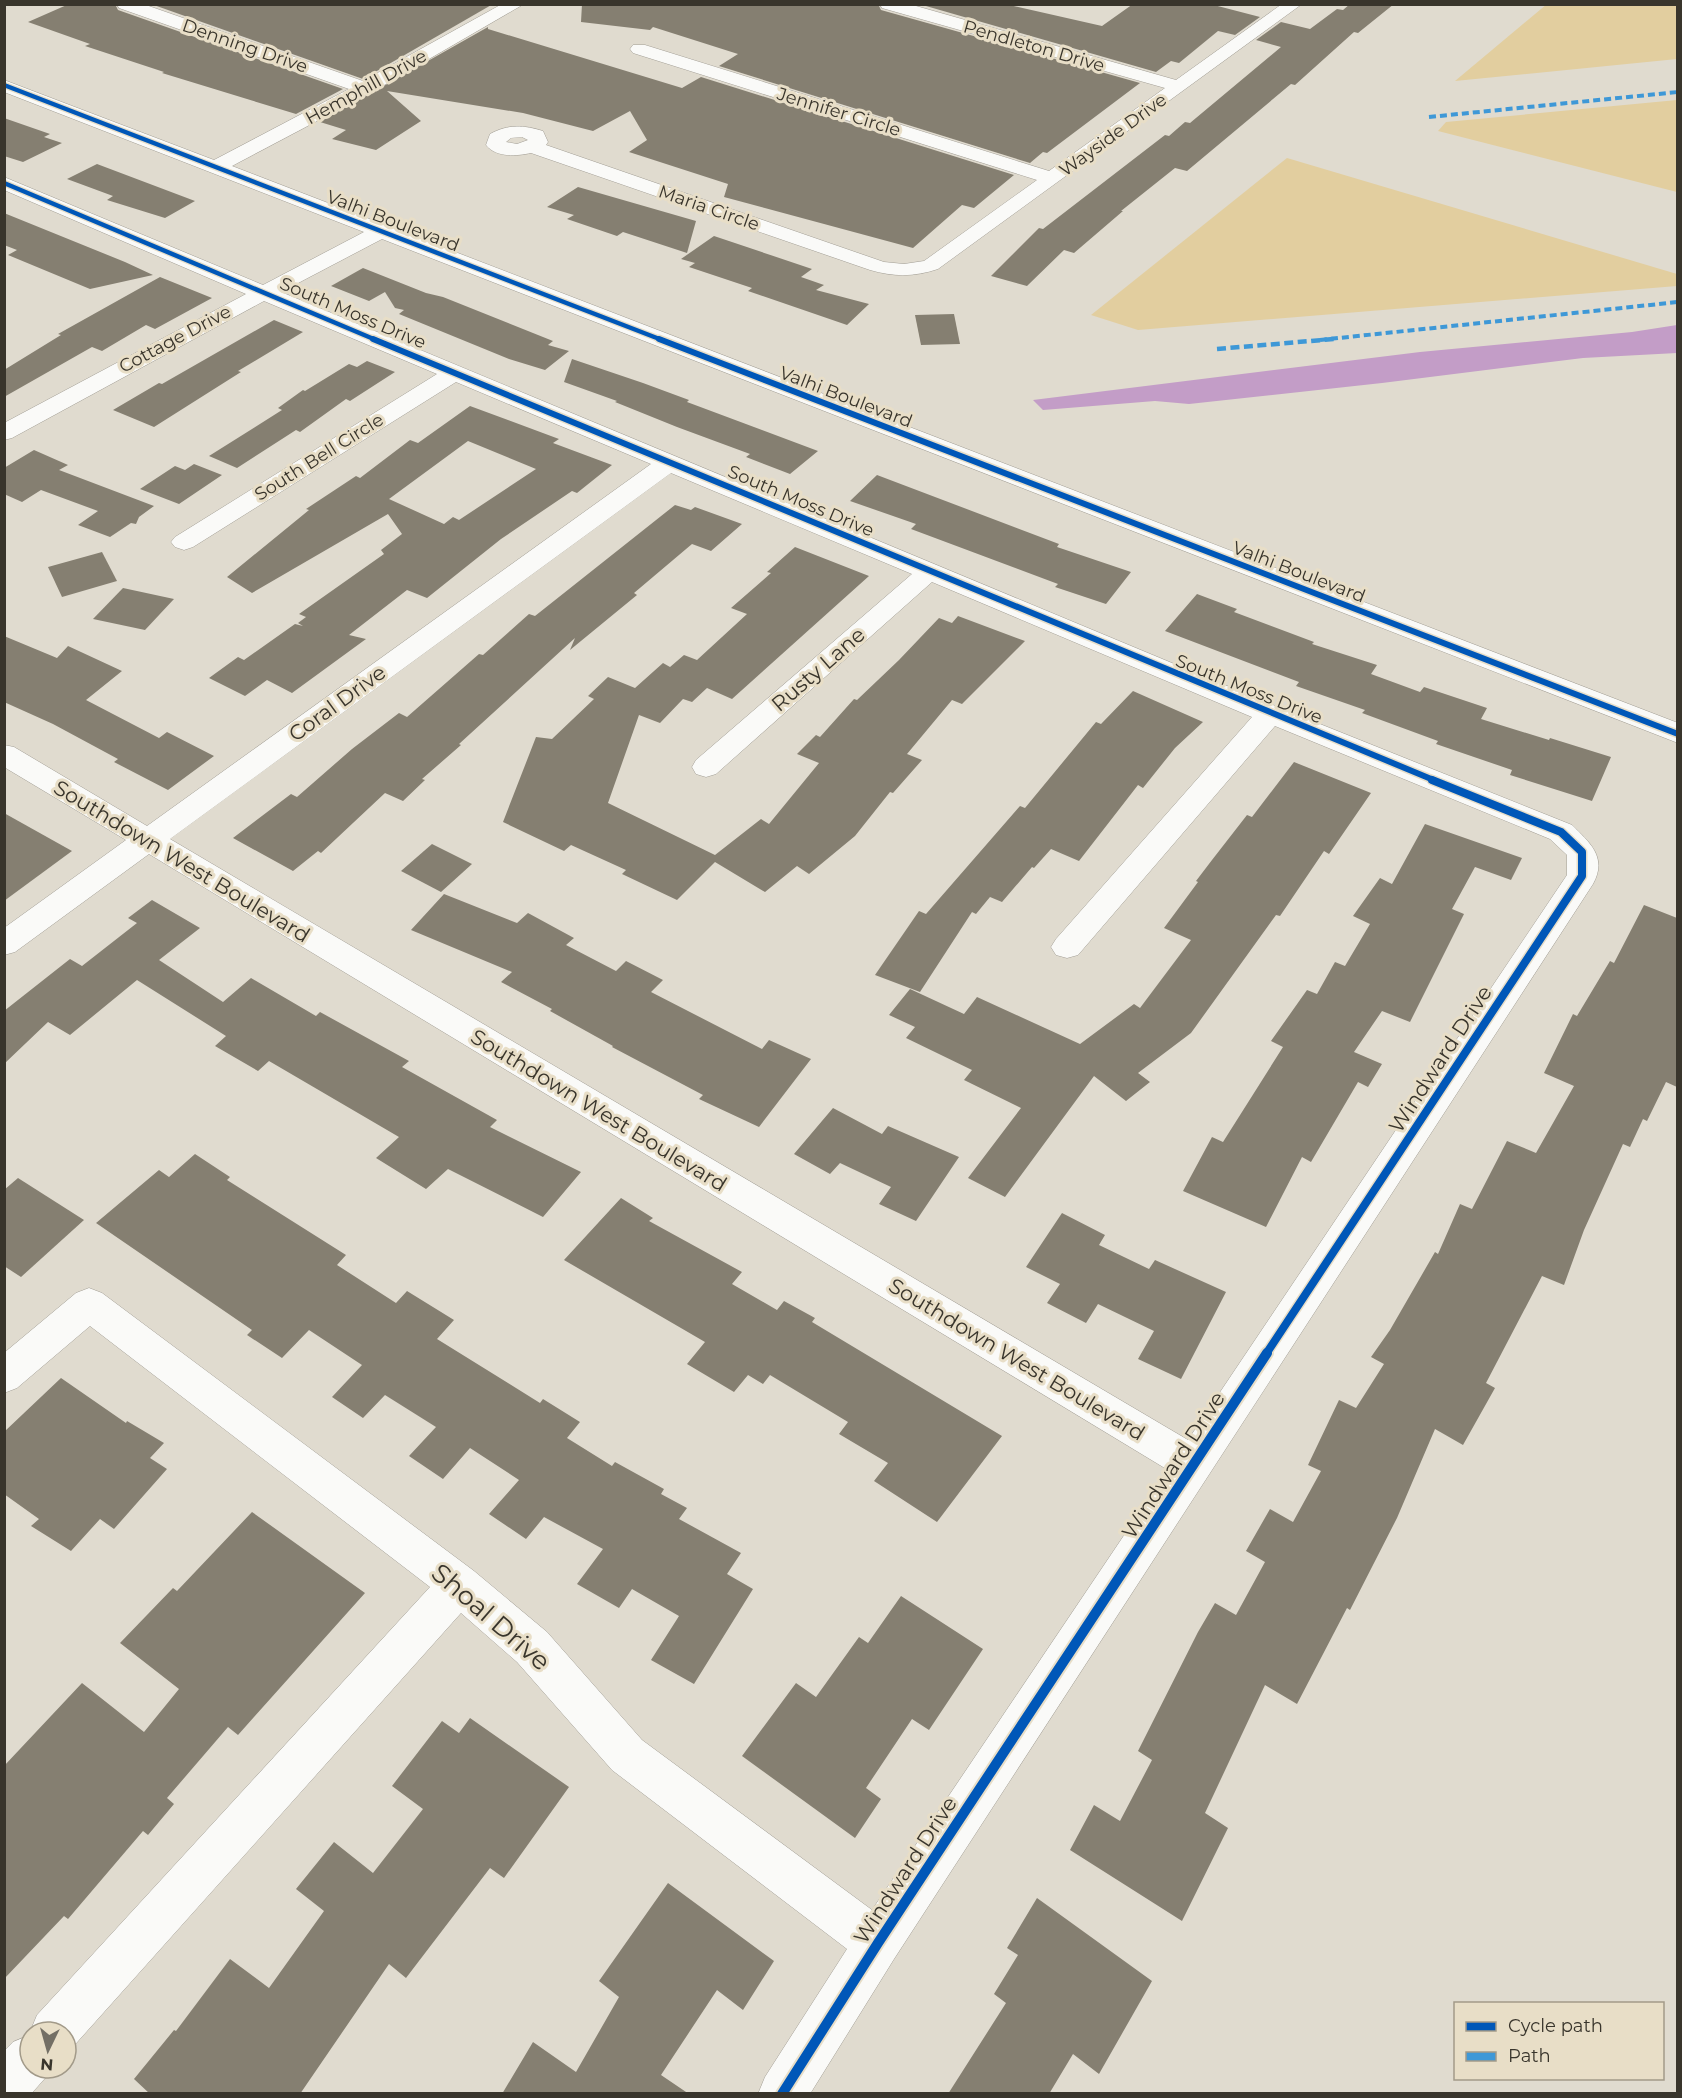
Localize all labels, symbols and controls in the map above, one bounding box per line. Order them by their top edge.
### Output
street label: Denning Drive [179,14,311,78]
street label: Pendleton Drive [961,15,1107,77]
street label: Hemphill Drive [301,45,431,129]
street label: Jennifer Circle [774,82,904,141]
street label: Wayside Drive [1055,89,1171,181]
street label: Maria Circle [656,180,763,236]
street label: Valhi Boulevard [323,186,463,256]
street label: South Moss Drive [277,272,429,354]
street label: Cottage Drive [115,300,235,378]
street label: Valhi Boulevard [776,362,916,432]
street label: South Bell Circle [251,408,388,505]
street label: South Moss Drive [725,460,877,542]
street label: Valhi Boulevard [1229,537,1369,607]
street label: Rusty Lane [766,622,870,716]
street label: South Moss Drive [1172,649,1326,729]
street label: Coral Drive [284,659,390,747]
street label: Southdown West Boulevard [49,774,315,948]
street label: Windward Drive [1383,981,1497,1137]
street label: Southdown West Boulevard [466,1023,732,1197]
street label: Southdown West Boulevard [884,1272,1150,1446]
street label: Windward Drive [1116,1387,1230,1543]
street label: Shoal Drive [425,1557,557,1677]
street label: Windward Drive [848,1792,962,1948]
legend [1454,2002,1664,2080]
text: Cycle path [1508,2015,1603,2037]
north arrow [18,2020,78,2080]
text: Path [1508,2045,1551,2067]
text: N [39,2054,54,2074]

